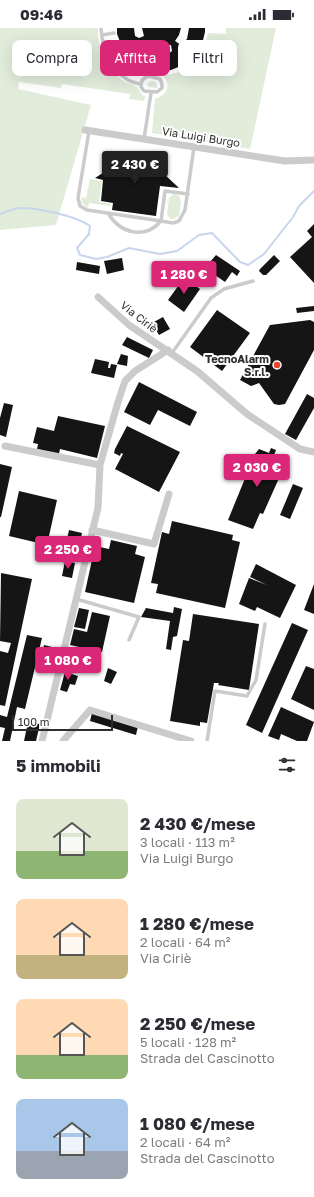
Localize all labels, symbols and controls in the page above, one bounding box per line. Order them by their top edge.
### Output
text: 09:46 [20,5,63,23]
chip: Compra [12,40,92,76]
chip: Affitta [100,40,170,76]
chip: Filtri [178,40,237,76]
street label: Via Luigi Burgo [161,124,241,149]
pin: 2 430 € [98,151,172,185]
text: 2 430 € [111,156,159,172]
pin: 1 280 € [147,261,221,295]
text: 1 280 € [160,266,208,282]
street label: Via Ciriè [118,298,160,335]
place label: TecnoAlarm S.r.l. [205,352,269,378]
marker: TecnoAlarm S.r.l. [272,360,282,370]
pin: 2 030 € [220,454,294,488]
text: 2 030 € [233,459,281,475]
pin: 2 250 € [31,536,105,570]
text: 2 250 € [44,541,92,557]
pin: 1 080 € [31,647,105,681]
text: 1 080 € [44,652,92,668]
scale bar [12,713,113,732]
text: 100 m [18,715,49,728]
icon: filters [276,754,298,776]
text: 5 immobili [16,755,101,776]
text: 2 430 €/mese [140,813,256,834]
icon: home [48,815,96,863]
text: 3 locali · 113 m² [140,834,235,850]
text: Via Luigi Burgo [140,850,233,866]
text: 1 280 €/mese [140,913,254,934]
icon: home [48,915,96,963]
text: 2 locali · 64 m² [140,934,230,950]
text: Via Ciriè [140,950,191,966]
text: 2 250 €/mese [140,1013,255,1034]
icon: home [48,1015,96,1063]
text: 5 locali · 128 m² [140,1034,236,1050]
text: Strada del Cascinotto [140,1050,275,1066]
text: 1 080 €/mese [140,1113,255,1134]
icon: home [48,1115,96,1163]
text: 2 locali · 64 m² [140,1134,230,1150]
text: Strada del Cascinotto [140,1150,275,1166]

